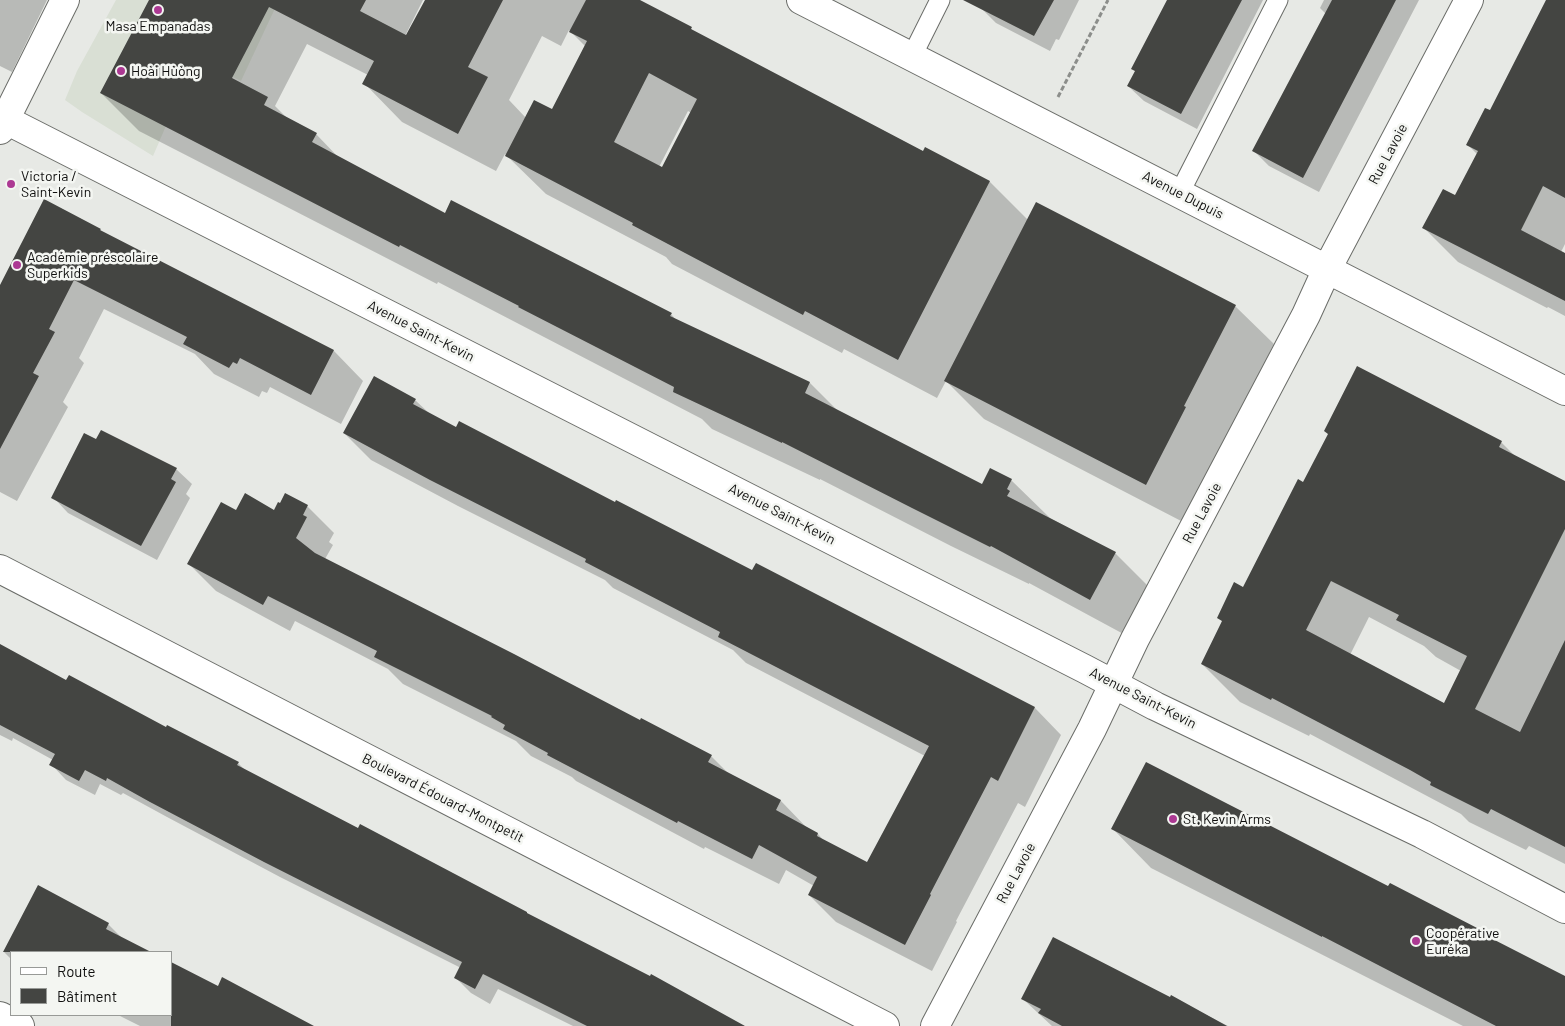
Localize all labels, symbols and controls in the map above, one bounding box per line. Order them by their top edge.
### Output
marker: Masa Empanadas [152,4,164,16]
place label: Masa Empanadas [105,18,211,34]
place label: Hoài Hùòng [131,63,201,79]
marker: Hoài Hùòng [115,65,127,77]
street label: Rue Lavoie [1365,121,1411,187]
street label: Avenue Dupuis [1140,167,1226,223]
place label: Victoria / Saint-Kevin [21,168,91,200]
marker: Victoria / Saint-Kevin [5,178,17,190]
place label: Académie préscolaire Superkids [27,249,158,282]
marker: Académie préscolaire Superkids [11,259,23,271]
street label: Avenue Saint-Kevin [365,297,477,365]
street label: Avenue Saint-Kevin [726,480,838,548]
street label: Rue Lavoie [1179,480,1225,546]
street label: Avenue Saint-Kevin [1087,664,1199,732]
street label: Boulevard Édouard-Montpetit [359,750,527,846]
place label: St. Kevin Arms [1183,811,1271,827]
marker: St. Kevin Arms [1167,813,1179,825]
street label: Rue Lavoie [993,840,1039,906]
place label: Coopérative Euréka [1426,925,1500,958]
marker: Coopérative Euréka [1410,935,1422,947]
legend [10,951,172,1016]
text: Route [57,962,96,980]
text: Bâtiment [57,987,117,1005]

